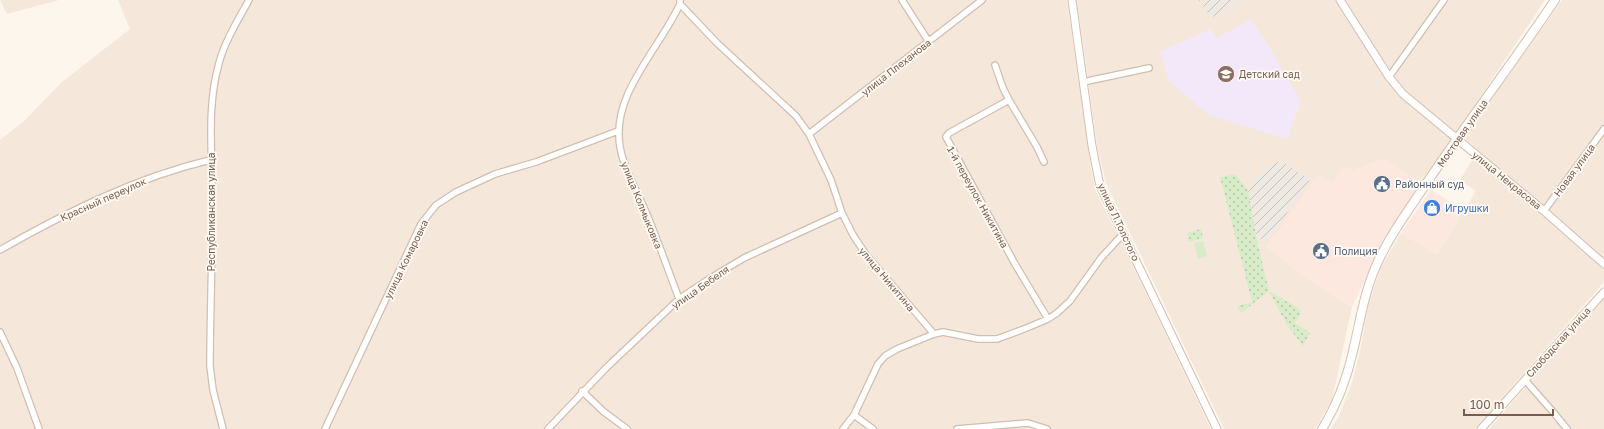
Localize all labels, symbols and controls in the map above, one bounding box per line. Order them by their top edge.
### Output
street label: улица Плеханова [859,36,933,98]
school or university icon: Детский сад [1216,64,1236,84]
place label: Детский сад [1239,68,1300,80]
street label: Мостовая улица [1434,97,1490,169]
street label: Новая улица [1551,141,1597,199]
street label: 1-й переулок Никитина [945,144,1011,250]
street label: улица Некрасова [1470,148,1544,212]
street label: Республиканская улица [205,153,217,271]
street label: улица Колмыковка [619,159,665,251]
public building icon: Районный суд [1372,174,1392,194]
street label: Красный переулок [58,175,148,223]
place label: Районный суд [1395,178,1464,190]
street label: улица Л.Толстого [1096,181,1142,263]
shop icon: Игрушки [1422,198,1442,218]
place label: Игрушки [1445,202,1489,214]
street label: улица Комаровка [382,217,430,301]
public building icon: Полиция [1311,241,1331,261]
street label: улица Никитина [857,244,917,314]
place label: Полиция [1334,245,1377,257]
street label: улица Бебеля [669,263,731,311]
street label: Слободская улица [1523,304,1593,380]
scale bar [1464,391,1553,417]
text: 100 m [1470,397,1504,412]

